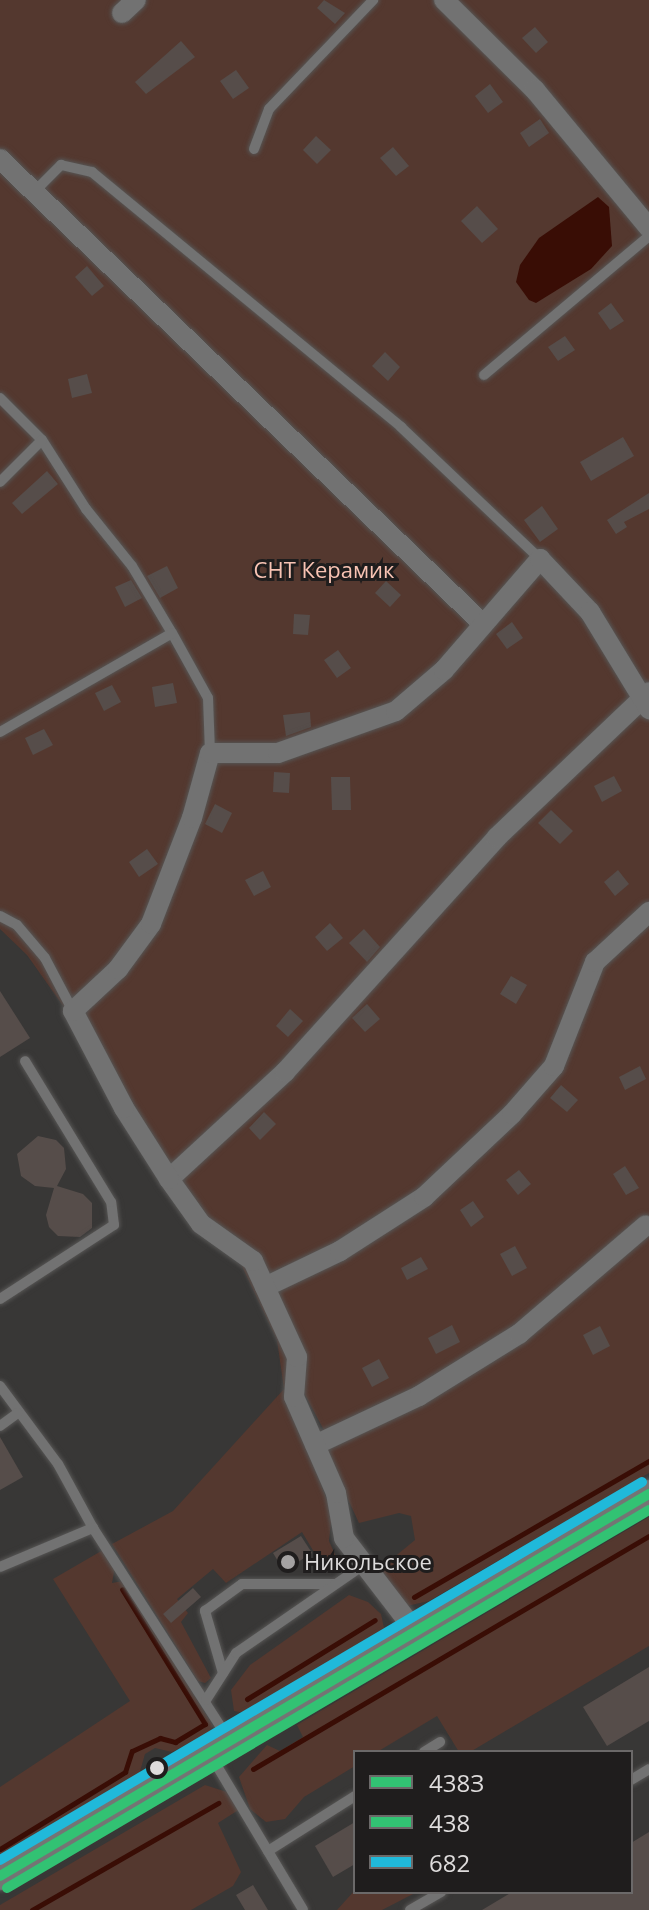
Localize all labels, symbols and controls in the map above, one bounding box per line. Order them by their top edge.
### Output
park label: СНТ Керамик [254,557,394,583]
place label: Никольское [304,1549,432,1575]
marker: Никольское [279,1553,297,1571]
legend [353,1750,633,1894]
unlabelled marker [149,1760,165,1776]
text: 438З [429,1766,484,1799]
text: 438 [429,1806,470,1839]
text: 682 [429,1846,470,1879]

